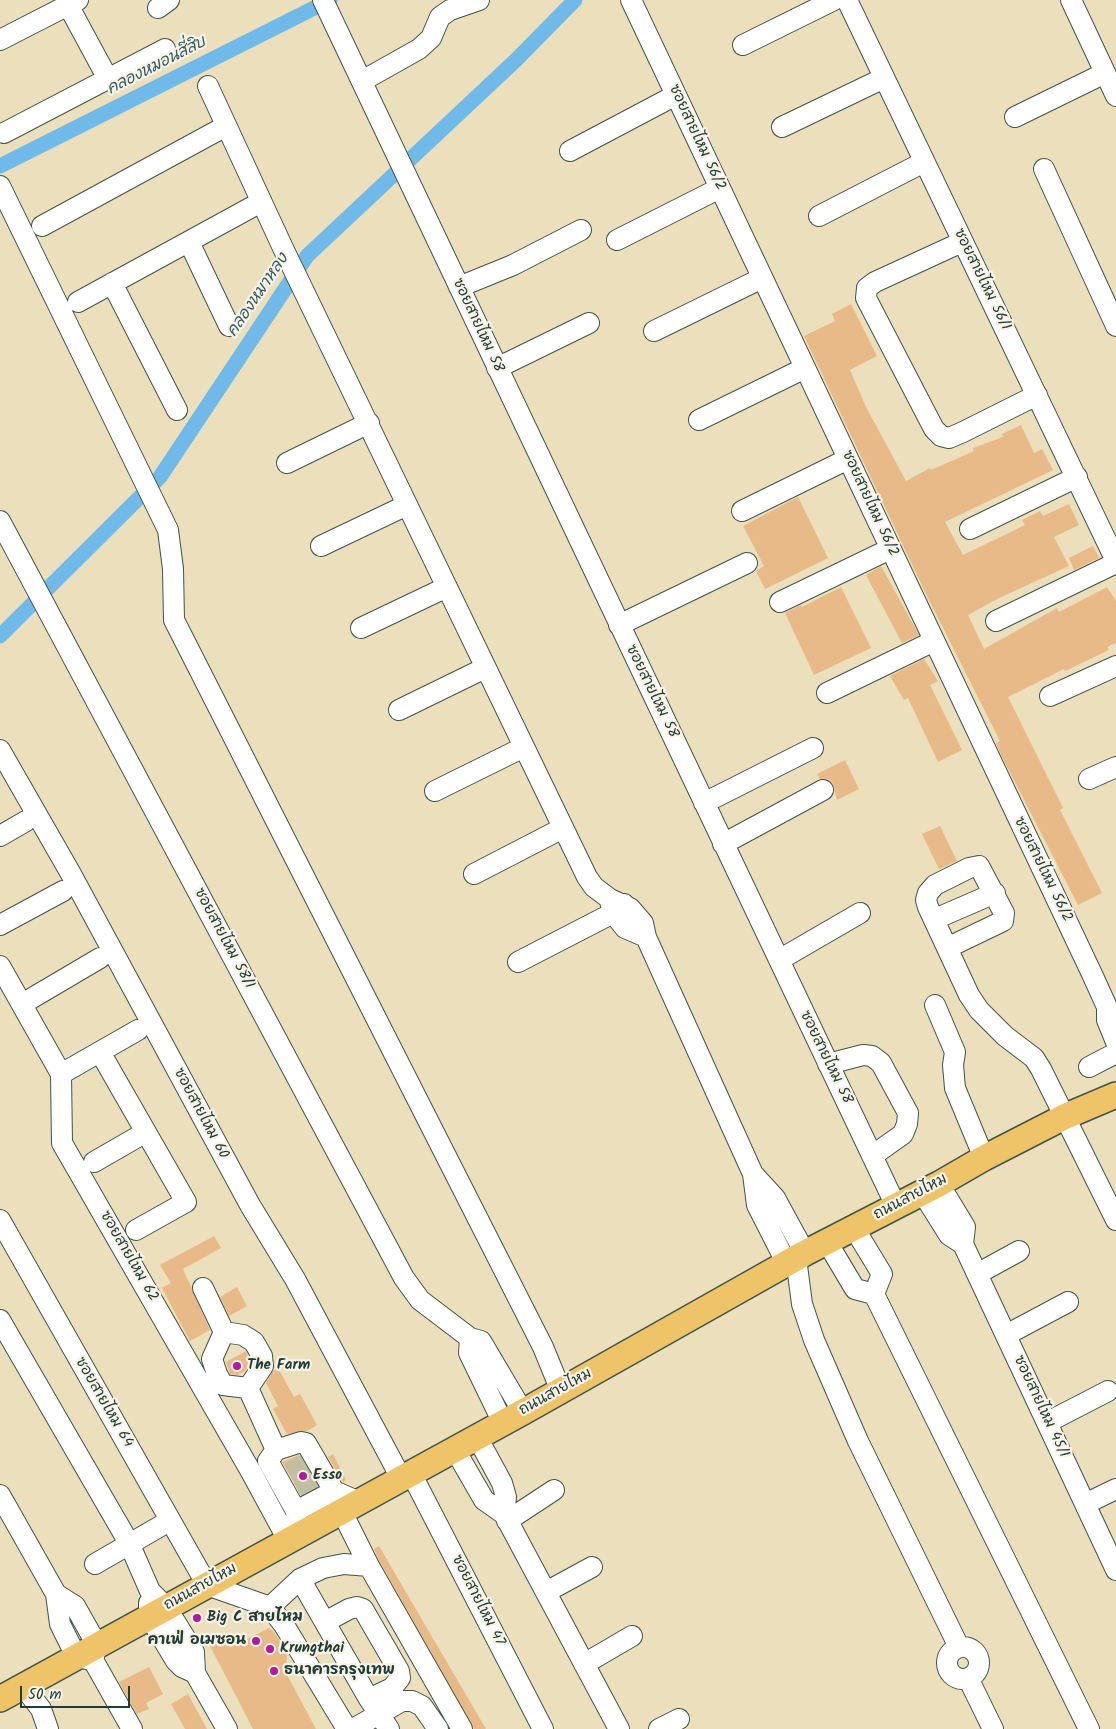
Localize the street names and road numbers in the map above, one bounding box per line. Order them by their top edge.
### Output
street label: ซอยสายไหม 56/2 [664,82,728,194]
street label: ซอยสายไหม 56/1 [949,226,1013,334]
street label: ซอยสายไหม 58 [447,276,507,376]
street label: ซอยสายไหม 56/2 [837,448,901,560]
street label: ซอยสายไหม 58 [621,642,681,742]
street label: ซอยสายไหม 56/2 [1009,814,1075,926]
street label: ซอยสายไหม 58/1 [189,886,257,992]
street label: ซอยสายไหม 58 [795,1008,855,1108]
street label: ซอยสายไหม 60 [169,1066,231,1162]
street label: ถนนสายไหม [871,1171,951,1225]
street label: ซอยสายไหม 62 [95,1209,161,1305]
street label: ซอยสายไหม 45/1 [1008,1353,1072,1461]
street label: ซอยสายไหม 64 [70,1355,136,1451]
street label: ถนนสายไหม [516,1366,596,1420]
street label: ซอยสายไหม 47 [446,1553,508,1649]
street label: ถนนสายไหม [161,1561,241,1615]

